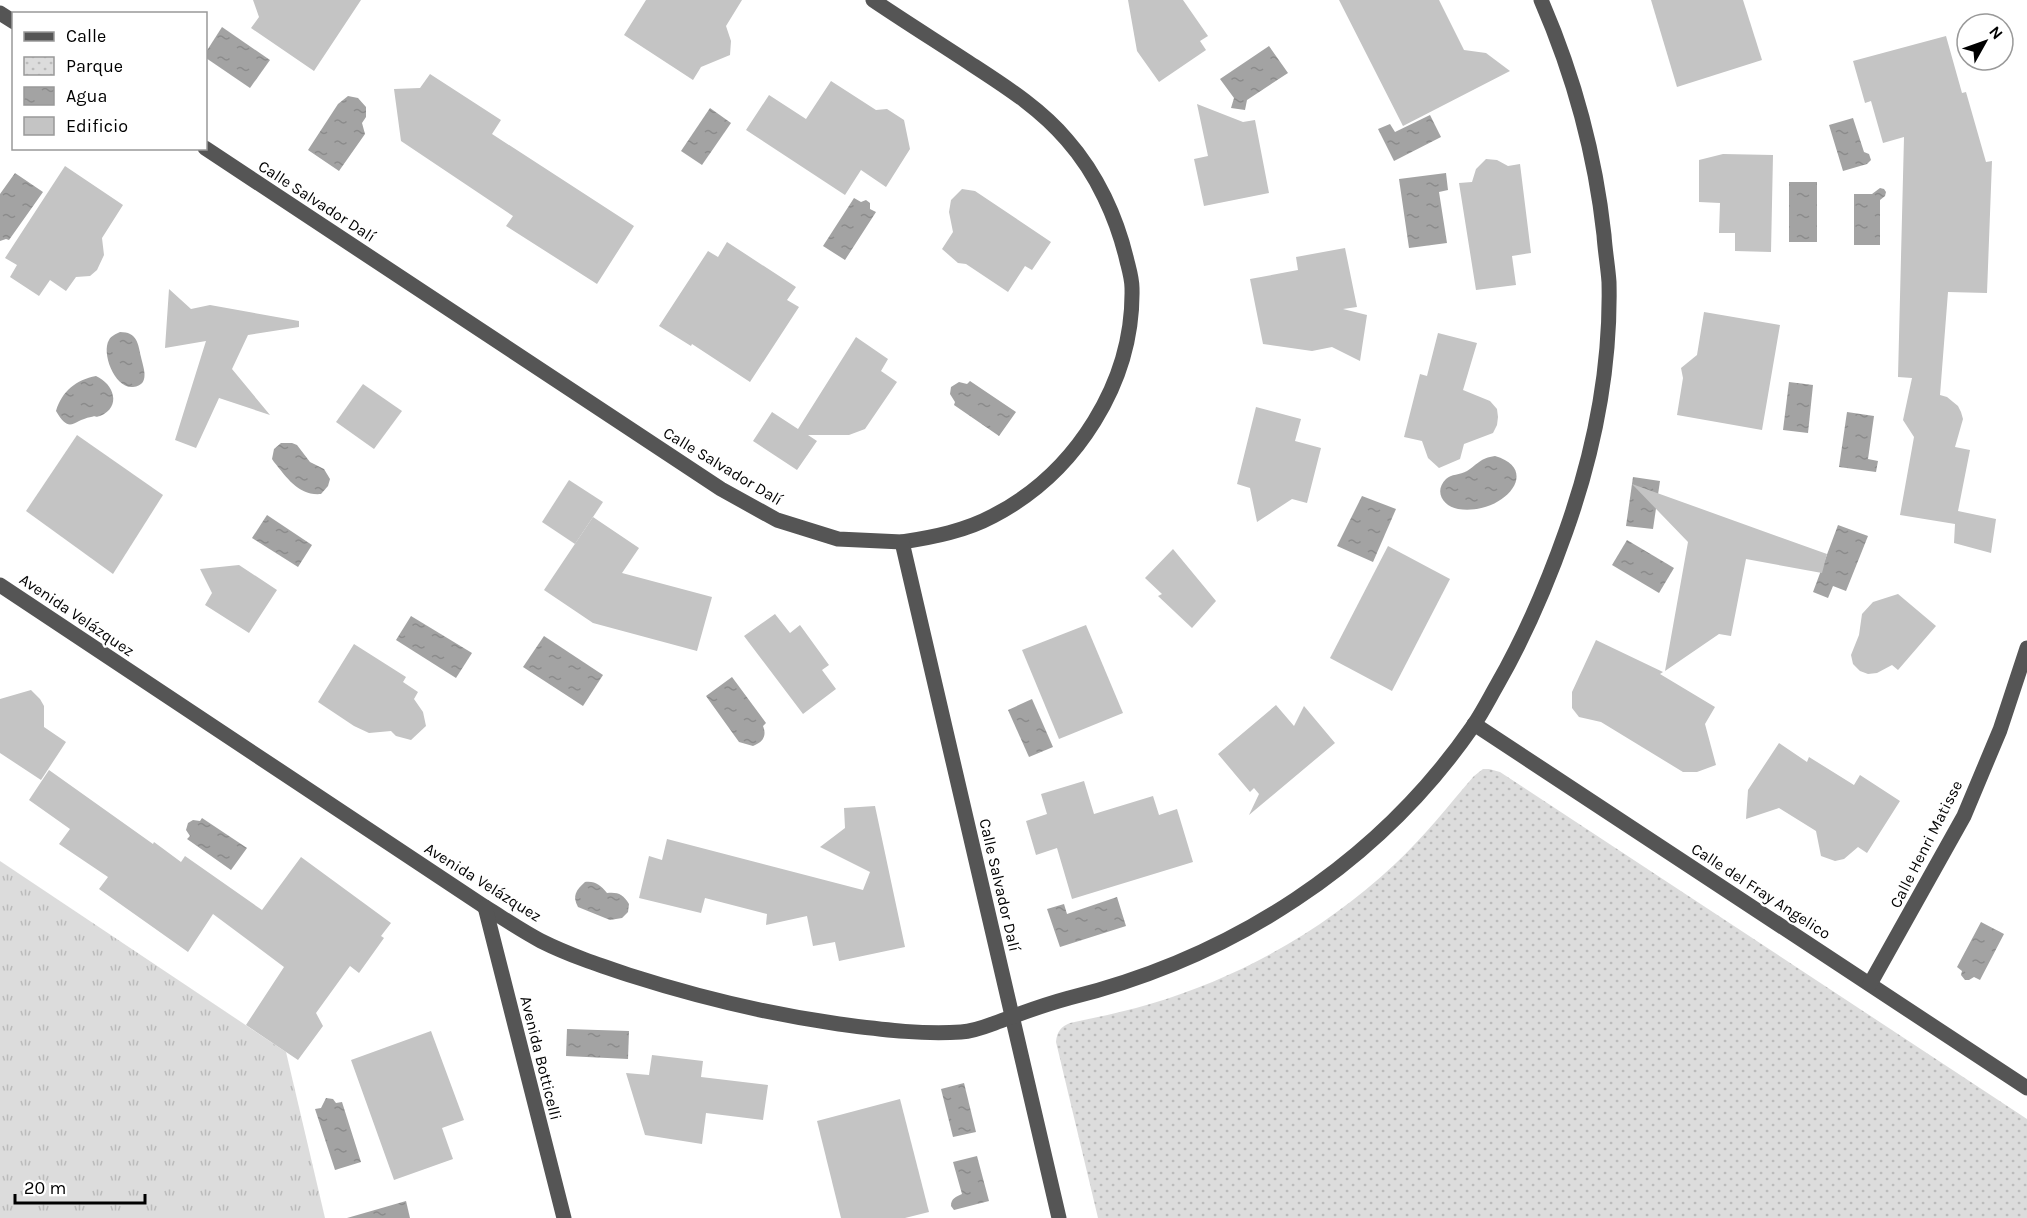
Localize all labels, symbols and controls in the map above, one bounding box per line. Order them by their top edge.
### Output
legend [12,12,207,150]
north arrow [1955,12,2015,72]
text: N [1985,22,2007,43]
text: Calle [66,25,106,47]
text: Parque [66,55,123,77]
text: Agua [66,85,107,107]
text: Edificio [66,115,128,137]
street label: Calle Salvador Dalí [255,156,379,246]
street label: Calle Salvador Dalí [660,423,786,509]
street label: Avenida Velázquez [16,570,138,660]
street label: Calle Henri Matisse [1886,777,1966,911]
street label: Calle Salvador Dalí [975,817,1025,954]
street label: Avenida Velázquez [421,838,545,926]
street label: Calle del Fray Angelico [1688,839,1834,943]
street label: Avenida Botticelli [516,994,566,1122]
scale bar [15,1167,146,1205]
text: 20 m [24,1177,66,1199]

